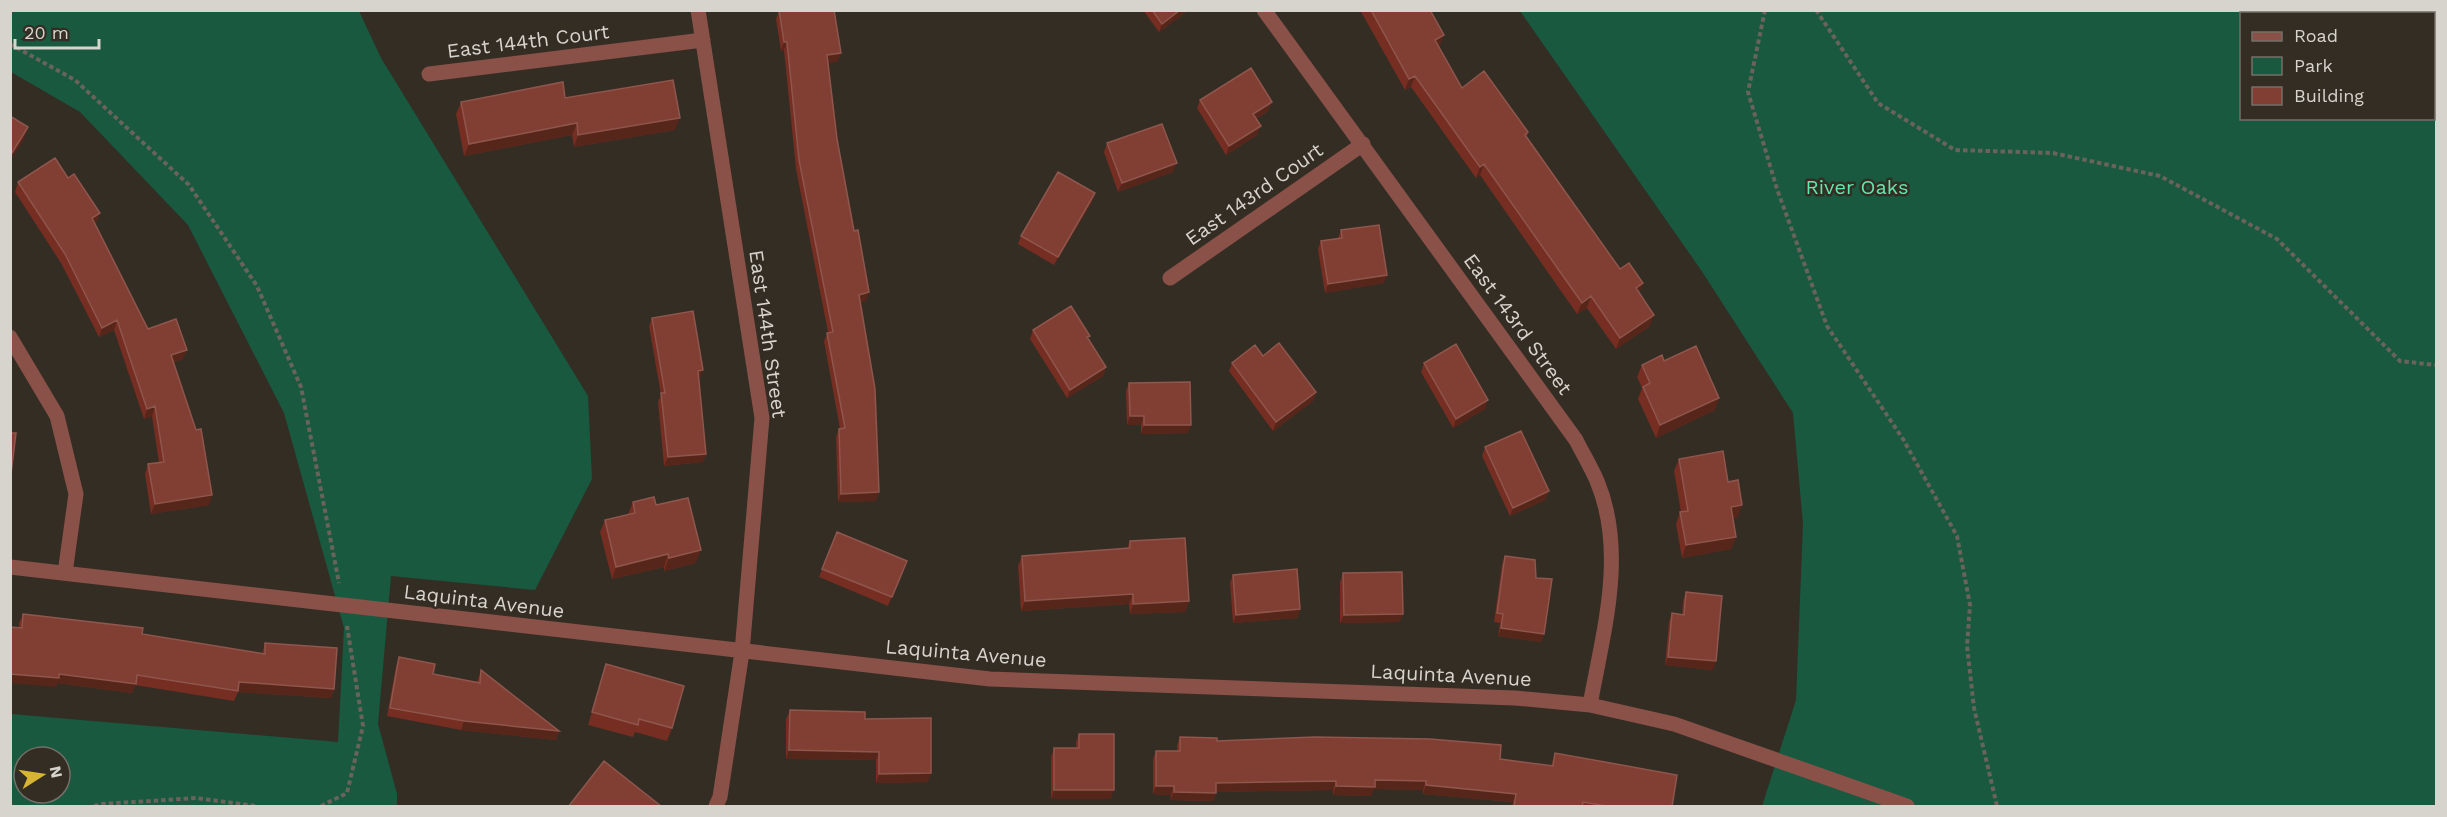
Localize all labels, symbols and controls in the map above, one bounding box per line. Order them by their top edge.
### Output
scale bar [15,12,99,50]
legend [2240,12,2435,120]
street label: East 144th Court [446,19,611,63]
text: 20 m [24,22,69,43]
text: Road [2294,25,2338,46]
text: Park [2294,55,2333,76]
text: Building [2294,85,2364,106]
street label: East 143rd Court [1181,137,1328,250]
park label: River Oaks [1806,175,1908,199]
street label: East 144th Street [744,248,792,420]
street label: East 143rd Street [1459,249,1578,400]
street label: Laquinta Avenue [402,579,566,623]
street label: Laquinta Avenue [884,634,1048,672]
street label: Laquinta Avenue [1370,659,1532,691]
north arrow [12,745,72,805]
text: N [46,764,67,780]

